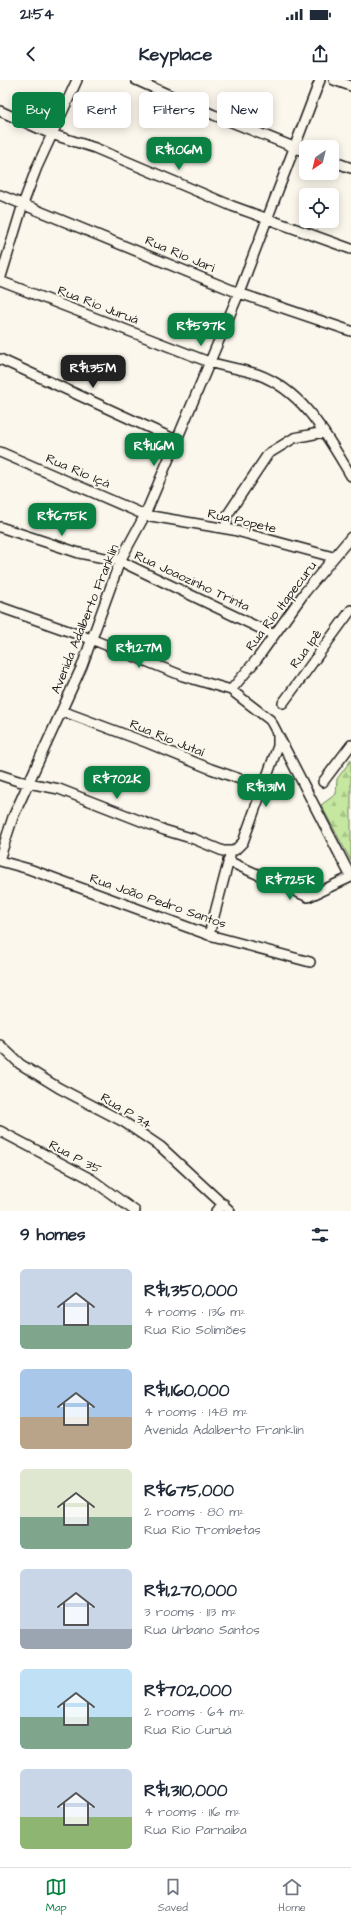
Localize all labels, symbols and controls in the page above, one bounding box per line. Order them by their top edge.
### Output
text: 21:54 [20,4,54,25]
text: Keyplace [139,42,212,67]
icon: back [20,43,42,65]
icon: share [309,43,331,65]
chip: Buy [12,92,65,128]
chip: Rent [73,92,131,128]
chip: Filters [139,92,209,128]
chip: New [217,92,273,128]
pin: R$1.06M [142,137,216,171]
north arrow [299,140,339,180]
map controls [299,140,339,228]
text: R$1.06M [155,141,203,159]
button: locate [299,188,339,228]
street label: Rua Rio Jari [142,231,218,277]
street label: Rua Rio Juruá [55,281,141,329]
pin: R$597K [168,313,234,347]
text: R$597K [177,317,225,335]
pin: R$1.35M [56,355,130,389]
text: R$1.35M [70,359,116,377]
pin: R$1.16M [117,433,191,467]
text: R$1.16M [134,437,174,455]
street label: Rua Rio Içá [43,449,113,493]
pin: R$675K [29,503,95,537]
street label: Rua Popete [206,504,278,538]
text: R$675K [37,507,87,525]
street label: Avenida Adalberto Franklin [47,541,123,696]
street label: Rua Joaozinho Trinta [131,546,253,616]
street label: Rua Rio Itapecuru [241,557,321,655]
street label: Rua Ipê [286,626,326,672]
pin: R$1.27M [102,635,176,669]
text: R$1.27M [116,639,162,657]
street label: Rua Rio Jutaí [127,715,207,761]
pin: R$702K [84,766,150,800]
text: R$702K [93,770,141,788]
pin: R$1.31M [229,774,303,808]
text: R$1.31M [246,778,286,796]
pin: R$725K [257,867,323,901]
street label: Rua João Pedro Santos [87,869,229,933]
text: R$725K [265,871,315,889]
street label: Rua P 34 [97,1089,155,1133]
street label: Rua P 35 [46,1136,104,1178]
text: 9 homes [20,1223,85,1247]
icon: filters [309,1224,331,1246]
text: R$1,350,000 [144,1279,237,1303]
icon: home [52,1285,100,1333]
text: 4 rooms · 136 m² [144,1303,245,1321]
text: Rua Rio Solimões [144,1321,246,1339]
text: R$1,160,000 [144,1379,230,1403]
icon: home [52,1385,100,1433]
text: 4 rooms · 148 m² [144,1403,248,1421]
text: Avenida Adalberto Franklin [144,1421,304,1439]
text: R$675,000 [144,1479,234,1503]
icon: home [52,1485,100,1533]
text: 2 rooms · 80 m² [144,1503,244,1521]
text: Rua Rio Trombetas [144,1521,261,1539]
text: R$1,270,000 [144,1579,237,1603]
icon: home [52,1585,100,1633]
text: 3 rooms · 113 m² [144,1603,237,1621]
text: Rua Urbano Santos [144,1621,260,1639]
text: R$702,000 [144,1679,232,1703]
icon: home [52,1685,100,1733]
text: 2 rooms · 64 m² [144,1703,245,1721]
text: Rua Rio Curuá [144,1721,232,1739]
text: R$1,310,000 [144,1779,228,1803]
icon: home [52,1785,100,1833]
text: 4 rooms · 116 m² [144,1803,240,1821]
text: Rua Rio Parnaíba [144,1821,247,1839]
tab: Map [45,1876,67,1915]
tab: Saved [158,1876,188,1915]
tab: Home [278,1876,306,1915]

